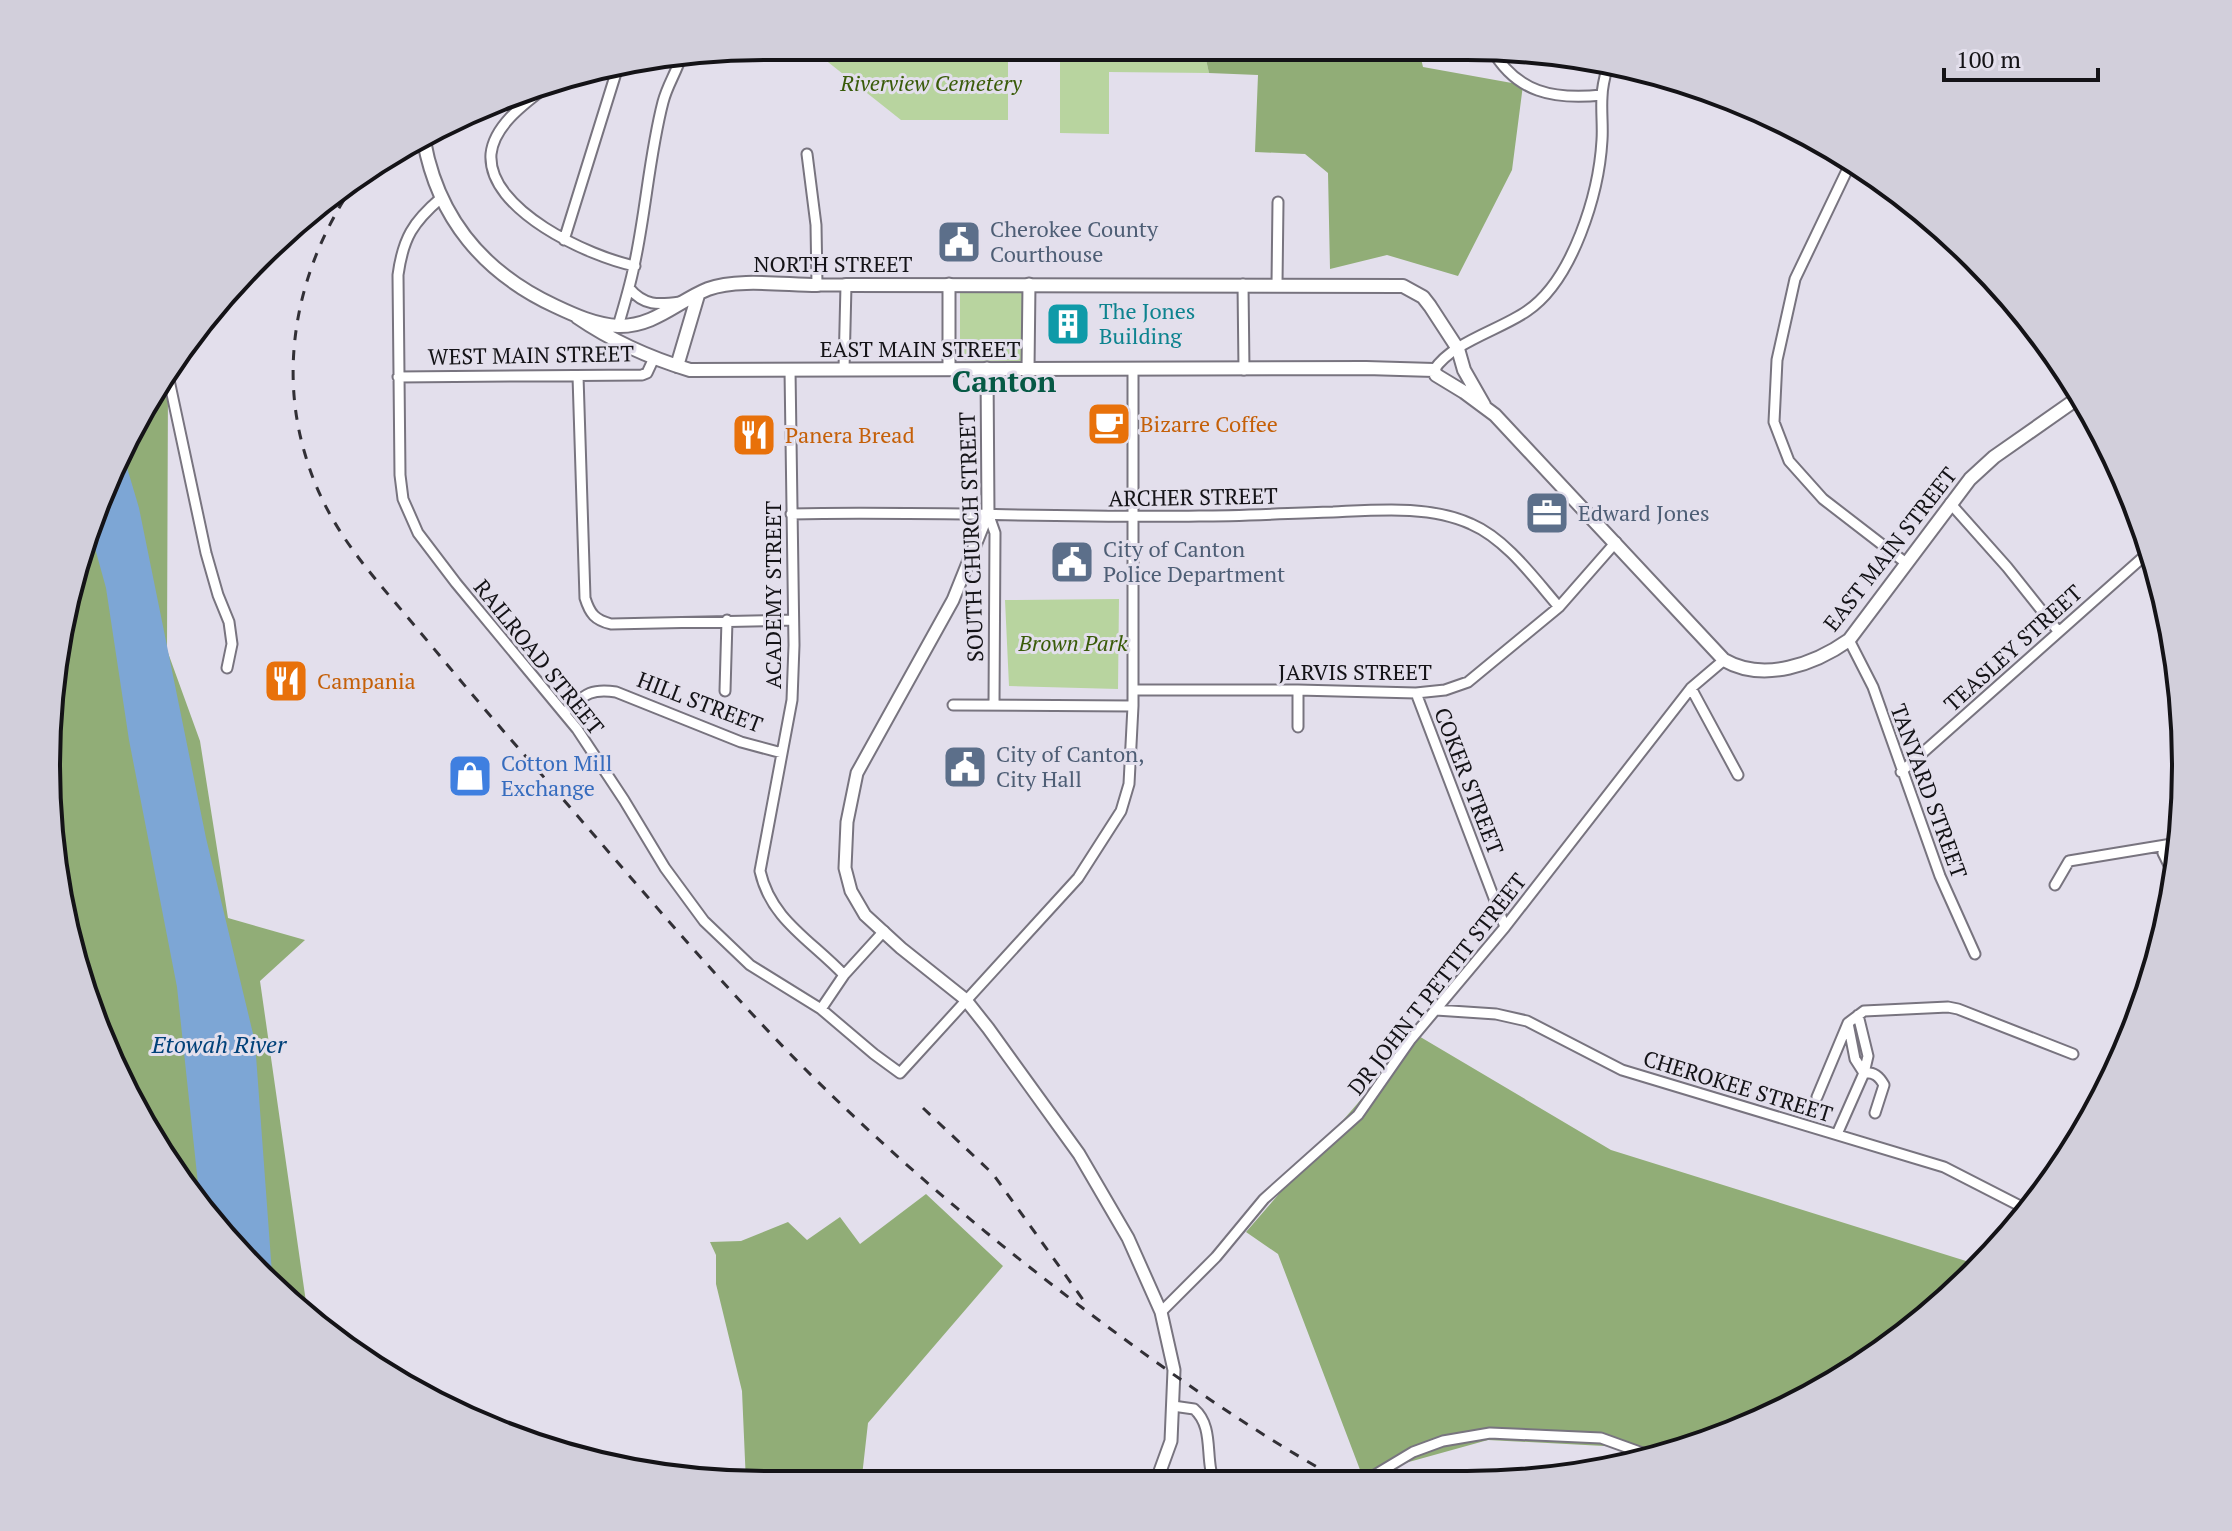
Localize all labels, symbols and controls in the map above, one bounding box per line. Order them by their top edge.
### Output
scale bar [1944,32,2098,82]
text: 100 m [1956,43,2021,75]
park label: Riverview Cemetery [839,68,1023,97]
place label: Cherokee County Courthouse [990,214,1159,268]
public building icon: Cherokee County Courthouse [935,218,983,266]
street label: NORTH STREET [754,249,913,278]
place label: The Jones Building [1099,296,1195,350]
building icon: The Jones Building [1044,300,1092,348]
street label: EAST MAIN STREET [820,334,1021,363]
street label: WEST MAIN STREET [428,338,635,371]
district label: Canton [952,361,1056,401]
cafe icon: Bizarre Coffee [1085,400,1133,448]
place label: Bizarre Coffee [1140,409,1278,438]
restaurant icon: Panera Bread [730,411,778,459]
street label: SOUTH CHURCH STREET [952,411,989,663]
place label: Panera Bread [785,420,915,449]
street label: EAST MAIN STREET [1816,460,1963,637]
street label: ARCHER STREET [1108,481,1278,512]
office icon: Edward Jones [1523,489,1571,537]
place label: Edward Jones [1578,498,1709,527]
street label: ACADEMY STREET [758,501,787,689]
place label: City of Canton Police Department [1103,534,1285,588]
public building icon: City of Canton Police Department [1048,538,1096,586]
street label: RAILROAD STREET [468,573,611,741]
street label: TEASLEY STREET [1937,578,2088,717]
park label: Brown Park [1017,628,1128,657]
restaurant icon: Campania [262,657,310,705]
street label: JARVIS STREET [1278,657,1432,686]
street label: HILL STREET [633,664,767,739]
place label: Campania [317,666,416,695]
street label: TANYARD STREET [1884,700,1975,882]
street label: COKER STREET [1428,703,1511,859]
place label: City of Canton, City Hall [996,739,1144,793]
public building icon: City of Canton, City Hall [941,743,989,791]
place label: Cotton Mill Exchange [501,748,612,802]
shop icon: Cotton Mill Exchange [446,752,494,800]
street label: DR JOHN T PETTIT STREET [1341,867,1533,1100]
water label: Etowah River [151,1028,288,1060]
street label: CHEROKEE STREET [1640,1043,1837,1128]

